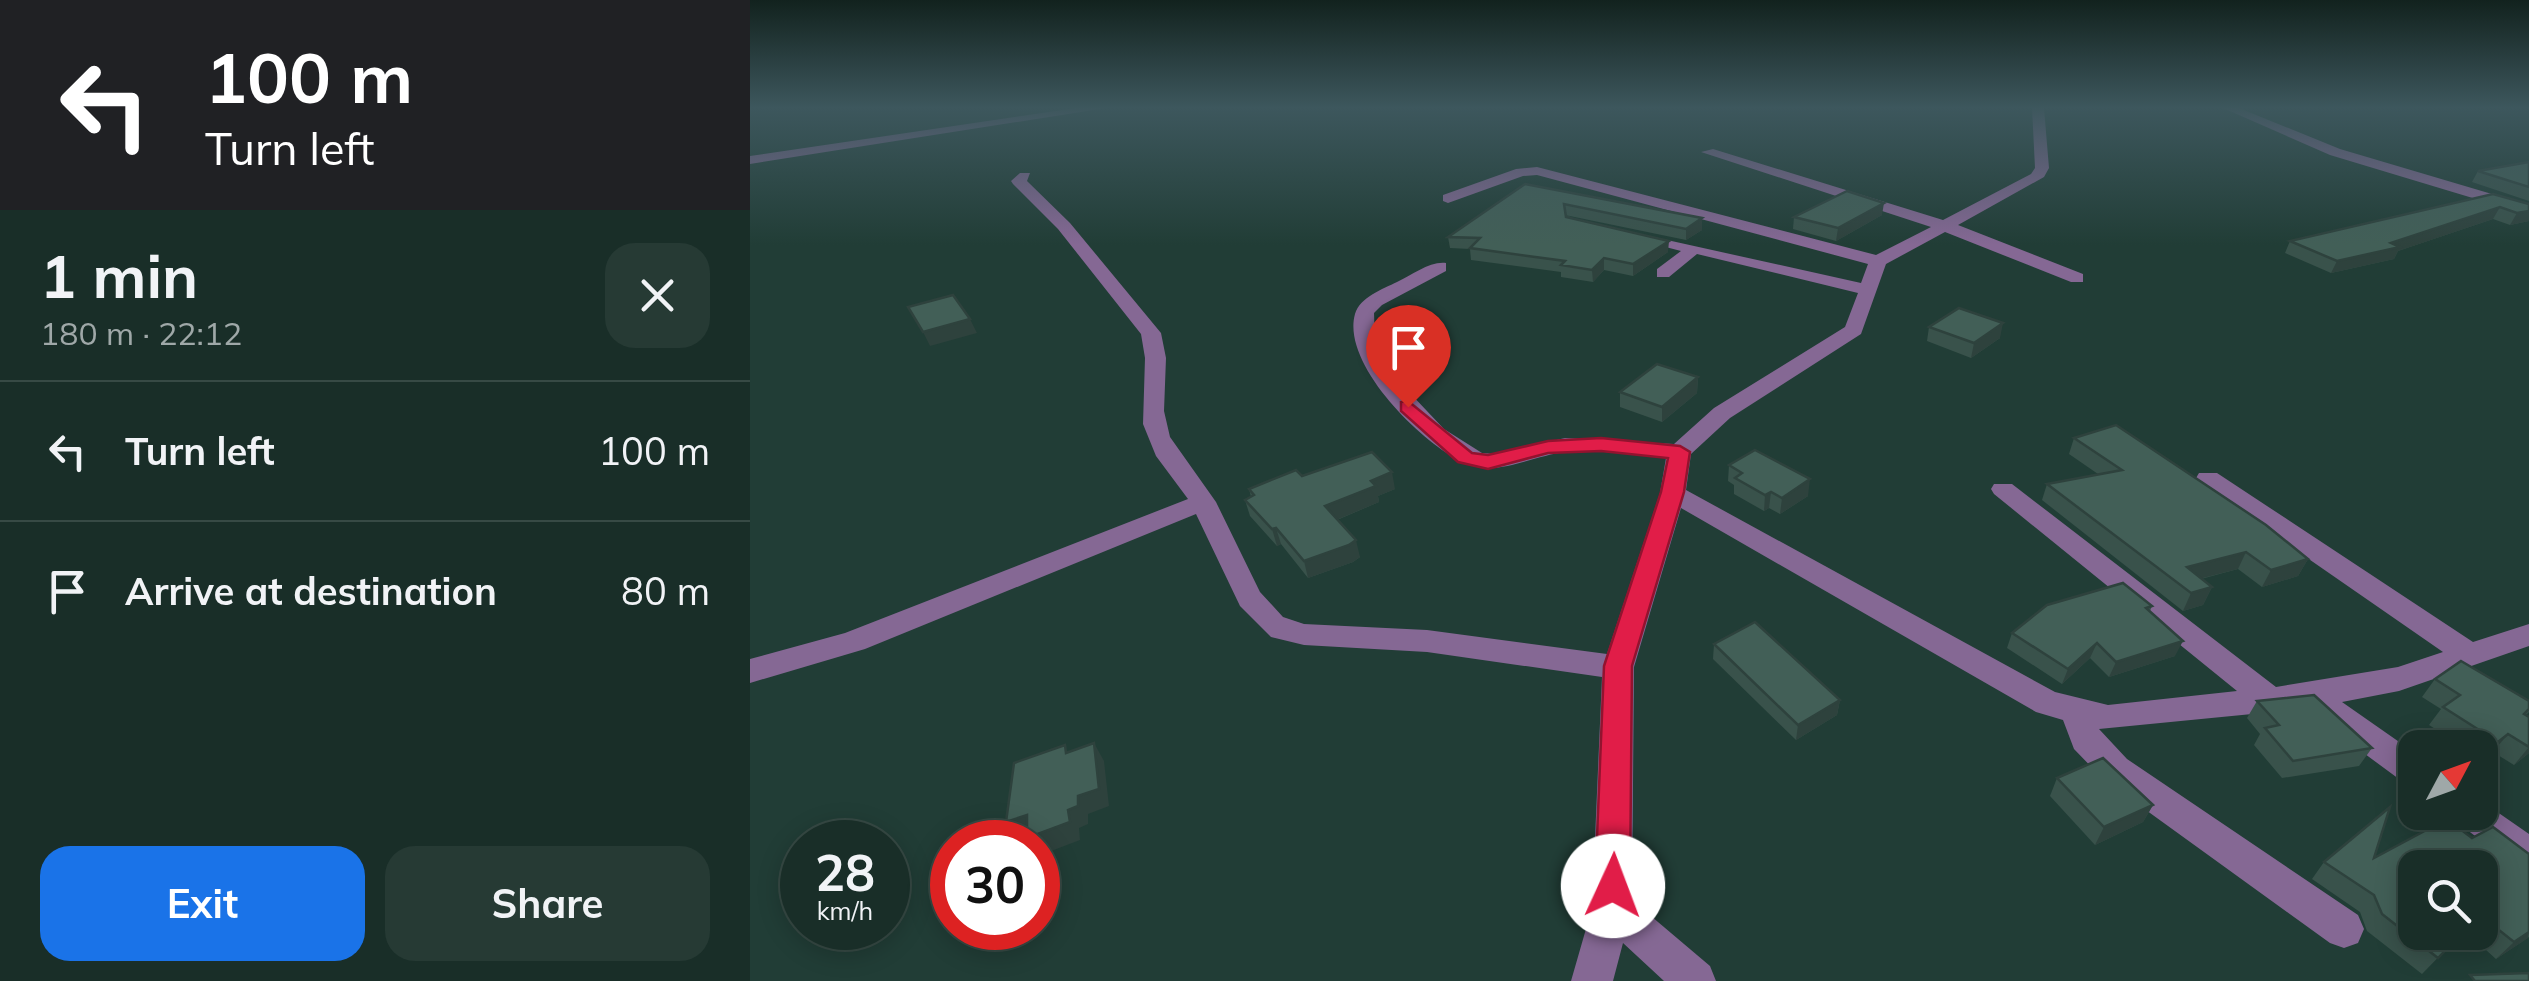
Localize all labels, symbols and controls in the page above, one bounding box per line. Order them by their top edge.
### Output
text: 100 m [205,33,413,121]
icon: left [40,40,170,170]
text: Turn left [205,120,374,176]
text: 1 min [40,238,198,313]
button: close [605,243,710,348]
pin [1366,305,1451,408]
text: 180 m · 22:12 [40,313,242,353]
icon: arrive [1381,320,1436,375]
icon: left [40,424,95,479]
text: Turn left [125,427,275,475]
text: 100 m [598,427,710,475]
icon: arrive [40,564,95,619]
text: Arrive at destination [125,567,497,615]
text: 80 m [621,567,710,615]
north arrow [2398,730,2498,830]
map controls [2398,730,2498,950]
speed limit sign: 30 [930,820,1060,950]
position arrow [1561,834,1665,938]
text: 28 [815,841,875,904]
button: Exit [40,846,365,961]
button: Share [385,846,710,961]
button: search [2398,850,2498,950]
text: km/h [817,895,873,926]

